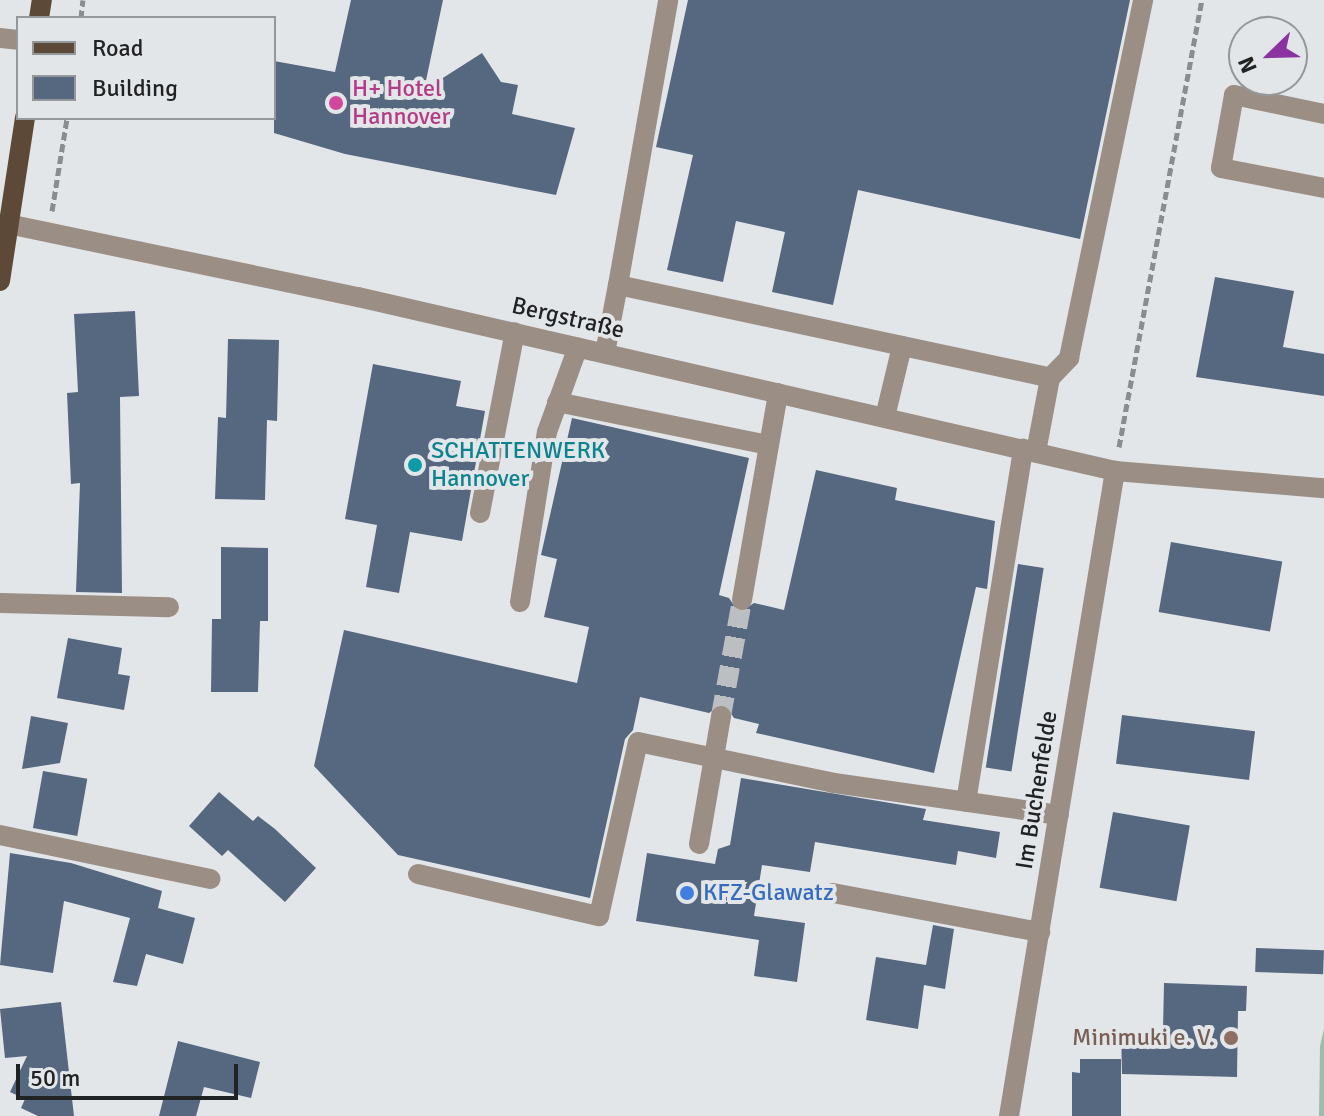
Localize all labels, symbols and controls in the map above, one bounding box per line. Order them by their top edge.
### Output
legend [16,16,276,120]
north arrow [1228,16,1308,96]
text: Road [92,33,143,63]
text: N [1232,52,1263,77]
text: Building [92,73,178,103]
place label: H+ Hotel Hannover [352,75,450,131]
marker: H+ Hotel Hannover [327,94,345,112]
street label: Bergstraße [509,291,627,345]
place label: SCHATTENWERK Hannover [431,437,605,493]
marker: SCHATTENWERK Hannover [406,456,424,474]
street label: Im Buchenfelde [1010,709,1064,871]
place label: KFZ-Glawatz [703,879,834,907]
marker: KFZ-Glawatz [678,884,696,902]
place label: Minimuki e. V. [1072,1024,1215,1052]
marker: Minimuki e. V. [1222,1029,1240,1047]
scale bar [20,1048,242,1098]
text: 50 m [30,1063,80,1093]

